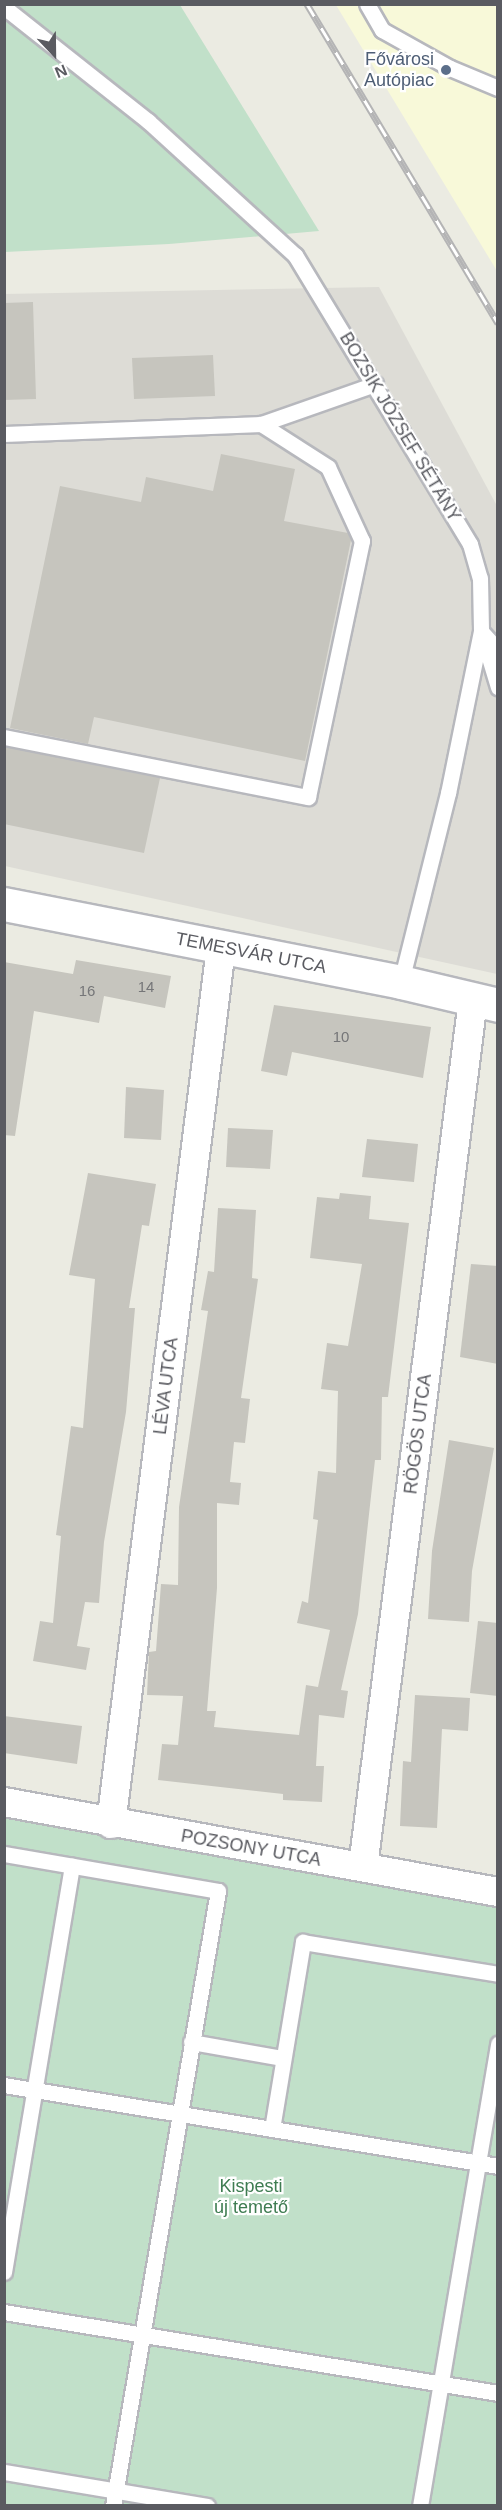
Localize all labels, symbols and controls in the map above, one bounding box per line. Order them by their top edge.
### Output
north arrow [24,24,84,84]
place label: Fővárosi Autópiac [364,49,434,92]
text: N [52,61,69,81]
marker: Fővárosi Autópiac [439,63,453,77]
street label: BOZSIK JÓZSEF SÉTÁNY [335,328,465,526]
street label: TEMESVÁR UTCA [174,928,328,978]
house number: 14 [138,978,154,996]
house number: 16 [79,982,95,1000]
house number: 10 [333,1028,349,1046]
street label: LÉVA UTCA [149,1336,183,1436]
street label: RÖGÖS UTCA [400,1373,436,1495]
street label: POZSONY UTCA [179,1825,323,1871]
park label: Kispesti új temető [214,2176,288,2218]

